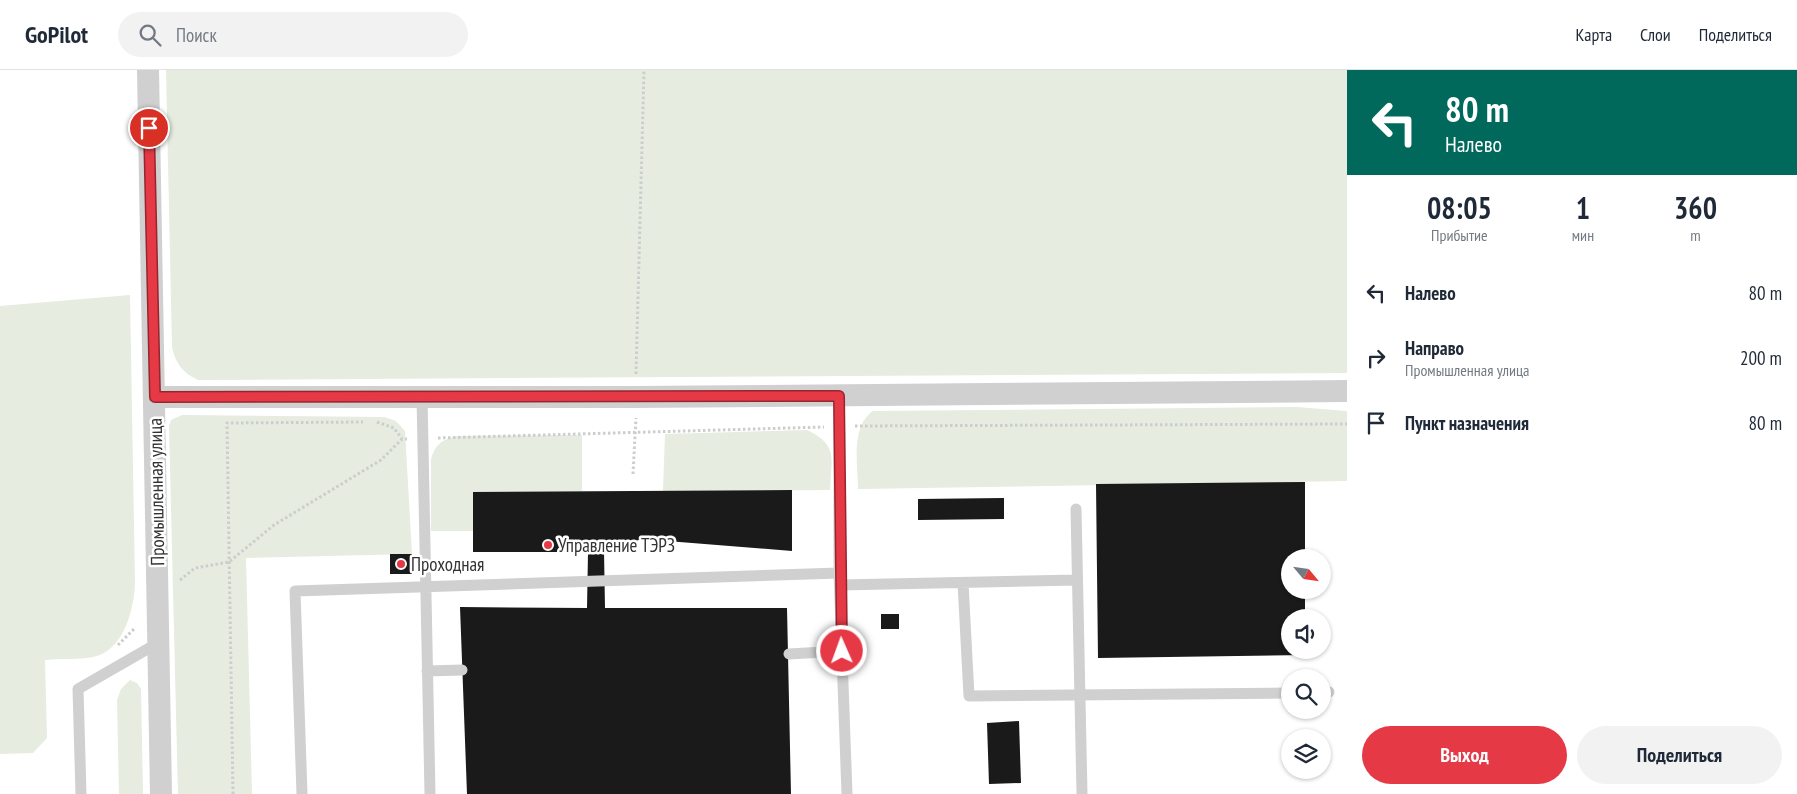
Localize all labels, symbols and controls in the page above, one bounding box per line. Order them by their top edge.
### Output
search box [118,12,468,57]
text: GoPilot [25,19,88,50]
icon: search [136,21,164,49]
text: Поиск [176,23,217,47]
text: Карта [1575,23,1612,46]
text: Слои [1640,23,1671,46]
text: Поделиться [1699,23,1772,46]
text: 80 m [1445,86,1509,132]
icon: left [1362,90,1427,155]
pin [128,107,170,149]
icon: arrive [135,114,163,142]
text: Налево [1445,130,1502,158]
text: 08:05 [1427,188,1492,227]
text: 1 [1576,188,1590,227]
text: 360 [1674,188,1717,227]
text: Прибытие [1431,225,1488,245]
text: мин [1572,225,1594,245]
text: m [1690,225,1701,245]
icon: left [1362,279,1390,307]
text: Налево [1405,281,1456,305]
text: 80 m [1749,281,1782,305]
text: Направо [1405,336,1464,360]
icon: right [1362,344,1390,372]
text: 200 m [1740,346,1782,370]
text: Промышленная улица [1405,360,1529,380]
icon: arrive [1362,409,1390,437]
text: Пункт назначения [1405,411,1529,435]
text: 80 m [1749,411,1782,435]
street label: Промышленная улица [143,418,169,566]
place label: Управление ТЭРЗ [558,533,675,557]
marker: Управление ТЭРЗ [542,539,554,551]
north arrow [1281,549,1331,599]
map controls [1281,549,1331,779]
place label: Проходная [411,552,484,576]
marker: Проходная [395,558,407,570]
button: sound [1281,609,1331,659]
position arrow [815,624,867,676]
button: search [1281,669,1331,719]
button: Выход [1362,726,1567,784]
button: Поделиться [1577,726,1782,784]
button: layers [1281,729,1331,779]

